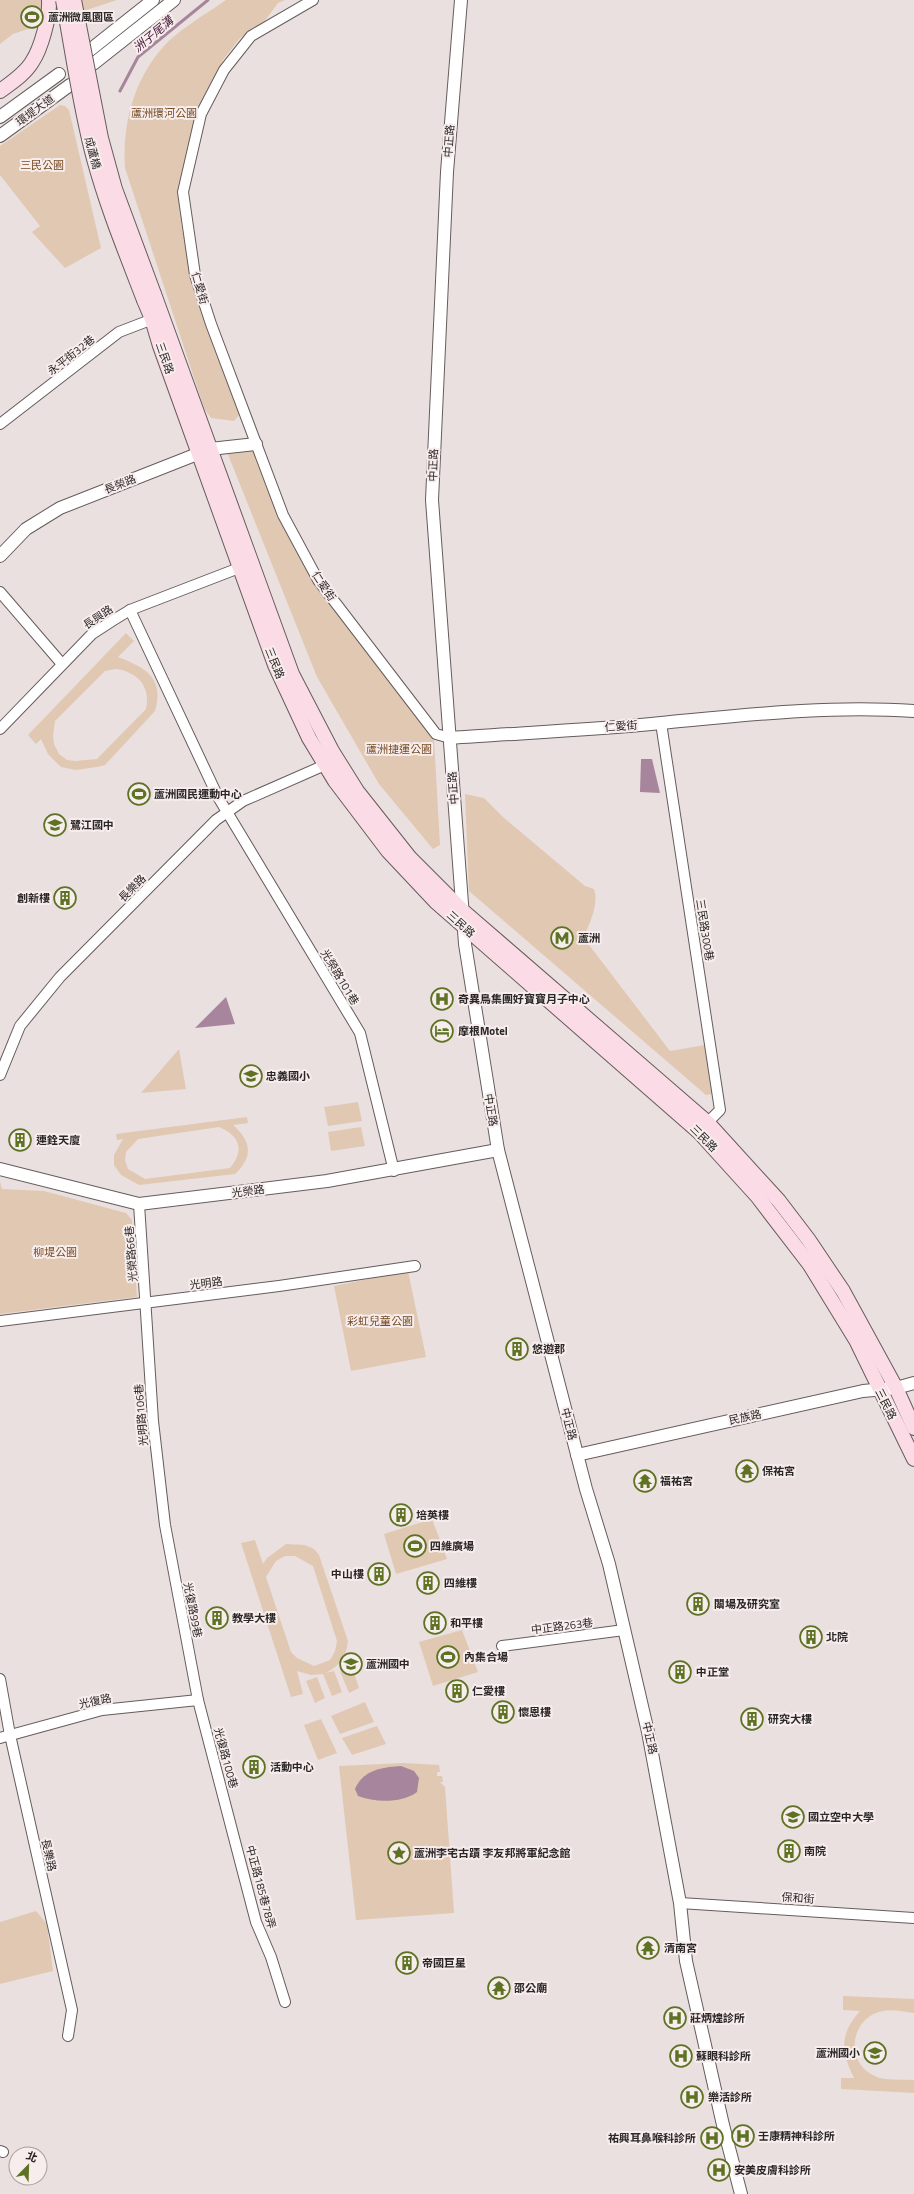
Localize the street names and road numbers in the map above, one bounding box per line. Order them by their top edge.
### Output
street label: 環堤大道 [12,91,58,129]
street label: 中正路 [440,124,458,158]
street label: 成蘆橋 [81,135,105,171]
street label: 仁愛街 [188,270,212,306]
street label: 永平街32巷 [44,331,98,379]
street label: 三民路 [152,340,178,376]
street label: 中正路 [424,448,442,482]
street label: 長榮路 [102,471,138,497]
street label: 仁愛街 [308,568,340,604]
street label: 長興路 [80,601,116,633]
street label: 三民路 [261,645,289,681]
street label: 仁愛街 [604,717,638,735]
street label: 中正路 [444,771,462,805]
street label: 長樂路 [115,871,149,905]
street label: 三民路300巷 [692,898,718,962]
street label: 三民路 [443,907,479,941]
street label: 光榮路101巷 [317,946,363,1008]
street label: 中正路 [481,1092,501,1128]
street label: 三民路 [687,1121,721,1155]
street label: 光榮路 [231,1181,265,1201]
street label: 光榮路66巷 [121,1225,141,1283]
street label: 光明路 [189,1273,223,1293]
street label: 光明路106巷 [130,1383,152,1447]
street label: 三民路 [871,1386,901,1422]
street label: 中正路 [557,1406,581,1442]
street label: 民族路 [727,1406,763,1428]
street label: 光復路99巷 [180,1581,206,1639]
street label: 中正路263巷 [530,1614,594,1638]
street label: 光復路 [77,1690,113,1712]
street label: 中正路 [638,1720,662,1756]
street label: 光復路100巷 [210,1726,242,1790]
street label: 長樂路 [37,1837,61,1873]
street label: 中正路185巷78弄 [242,1843,280,1931]
street label: 保和街 [781,1889,815,1907]

